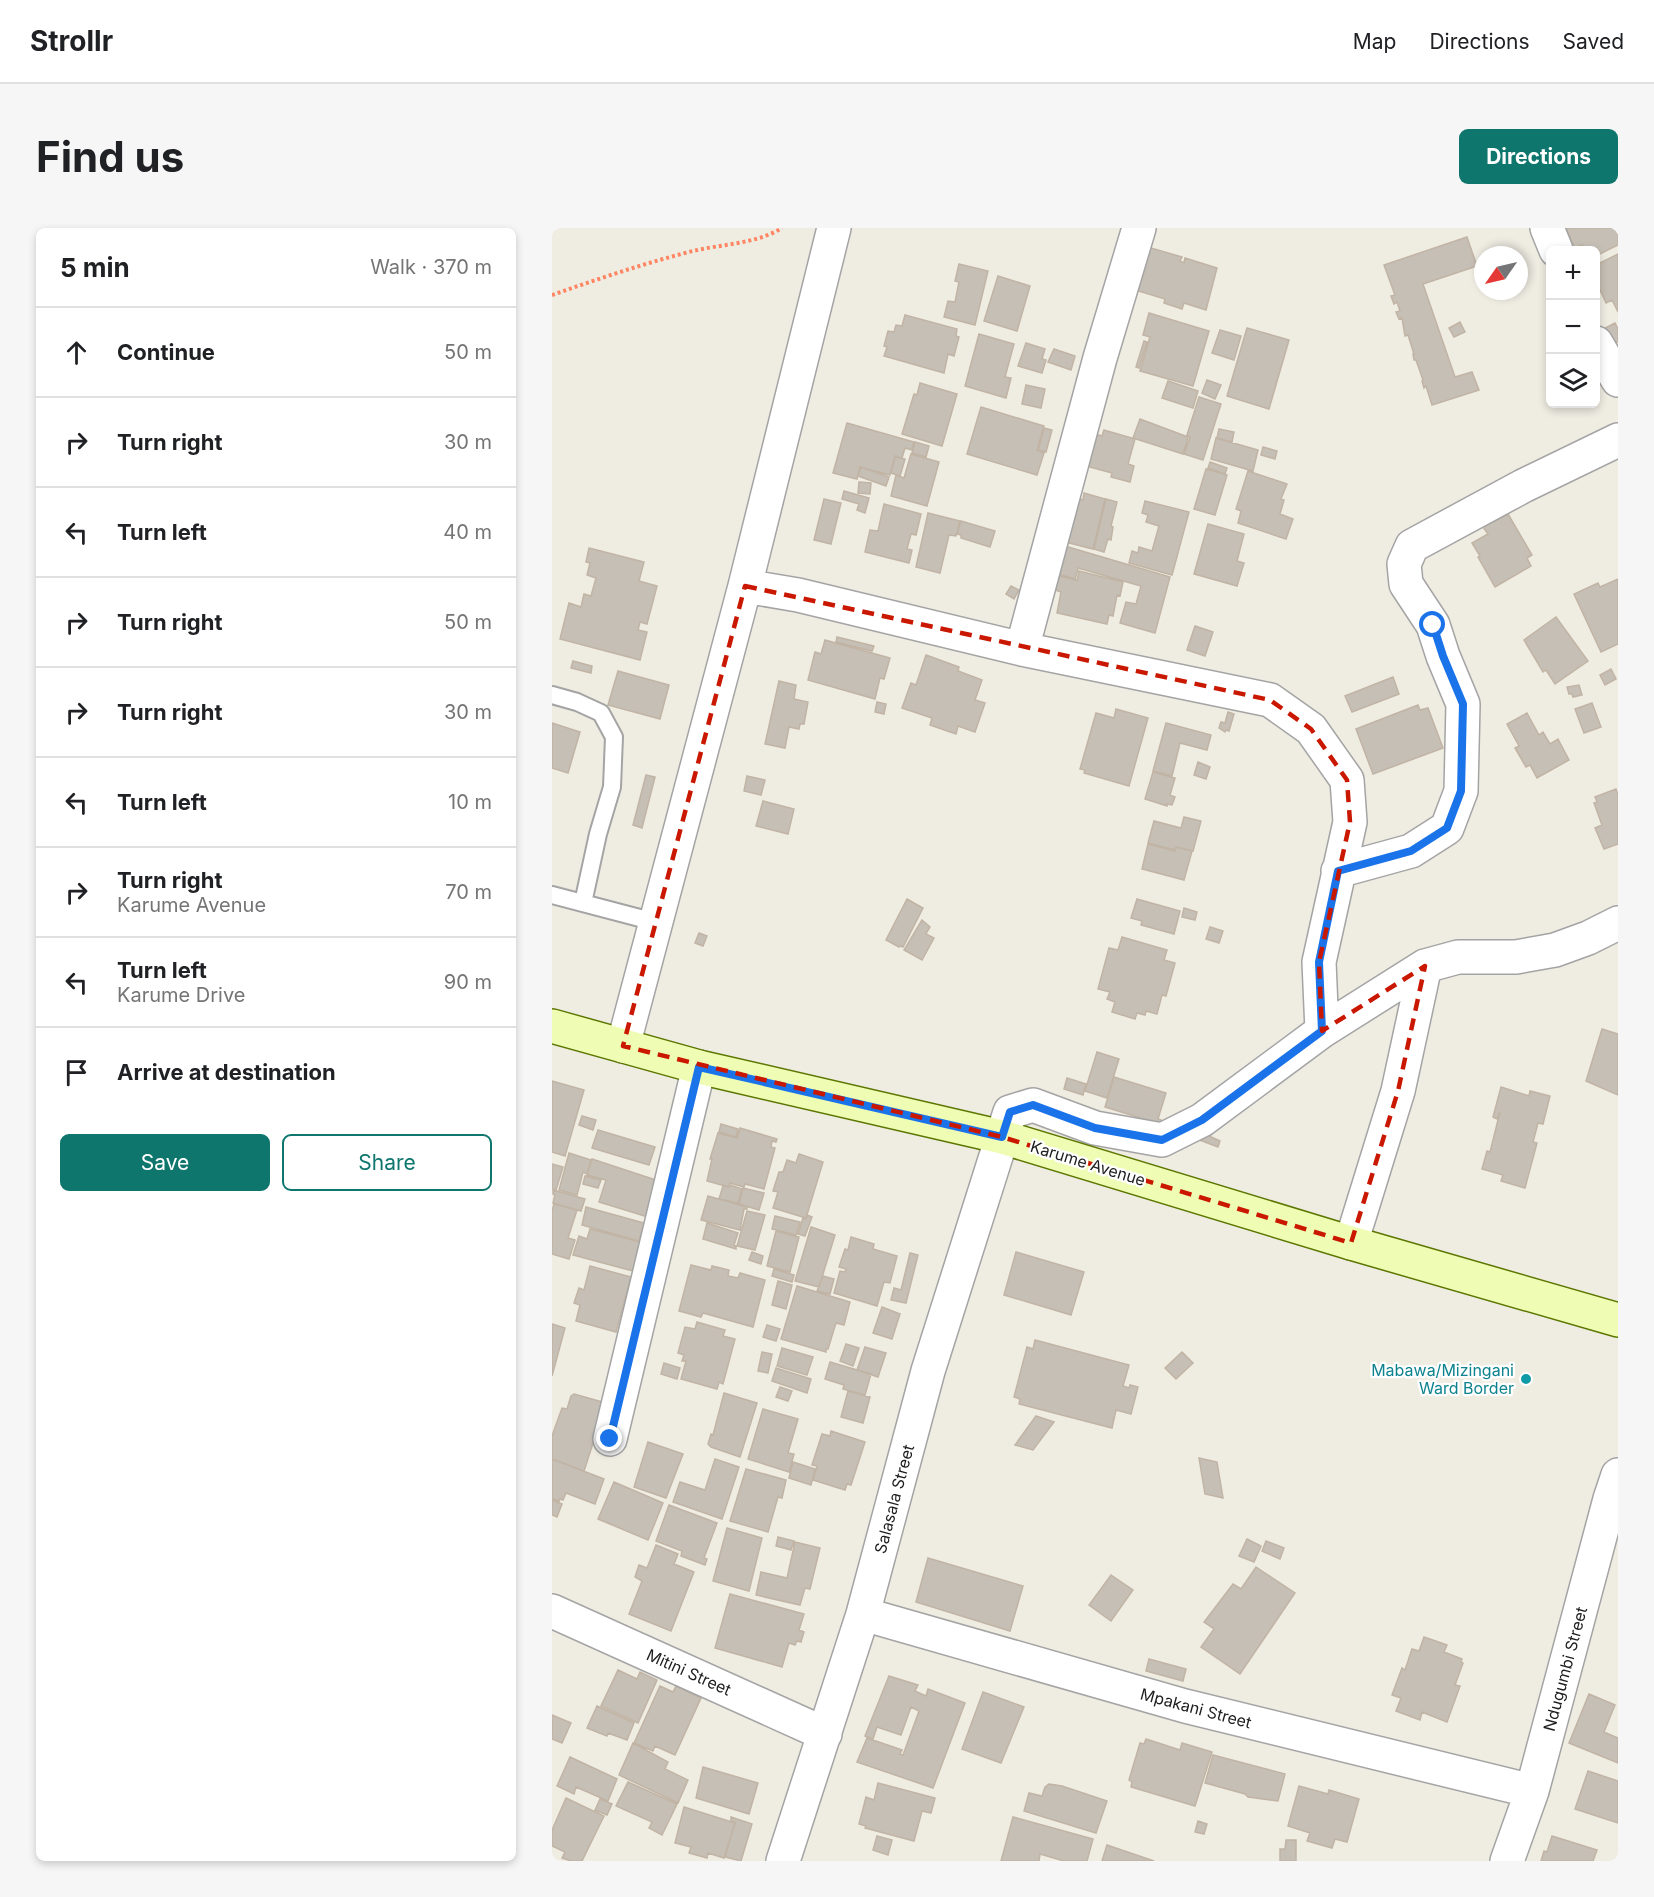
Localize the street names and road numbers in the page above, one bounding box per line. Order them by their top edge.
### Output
street label: Karume Avenue [1028,1136,1148,1190]
street label: Salasala Street [870,1442,918,1556]
street label: Ndugumbi Street [1539,1605,1591,1733]
street label: Mitini Street [644,1644,734,1700]
street label: Mpakani Street [1138,1684,1254,1732]

